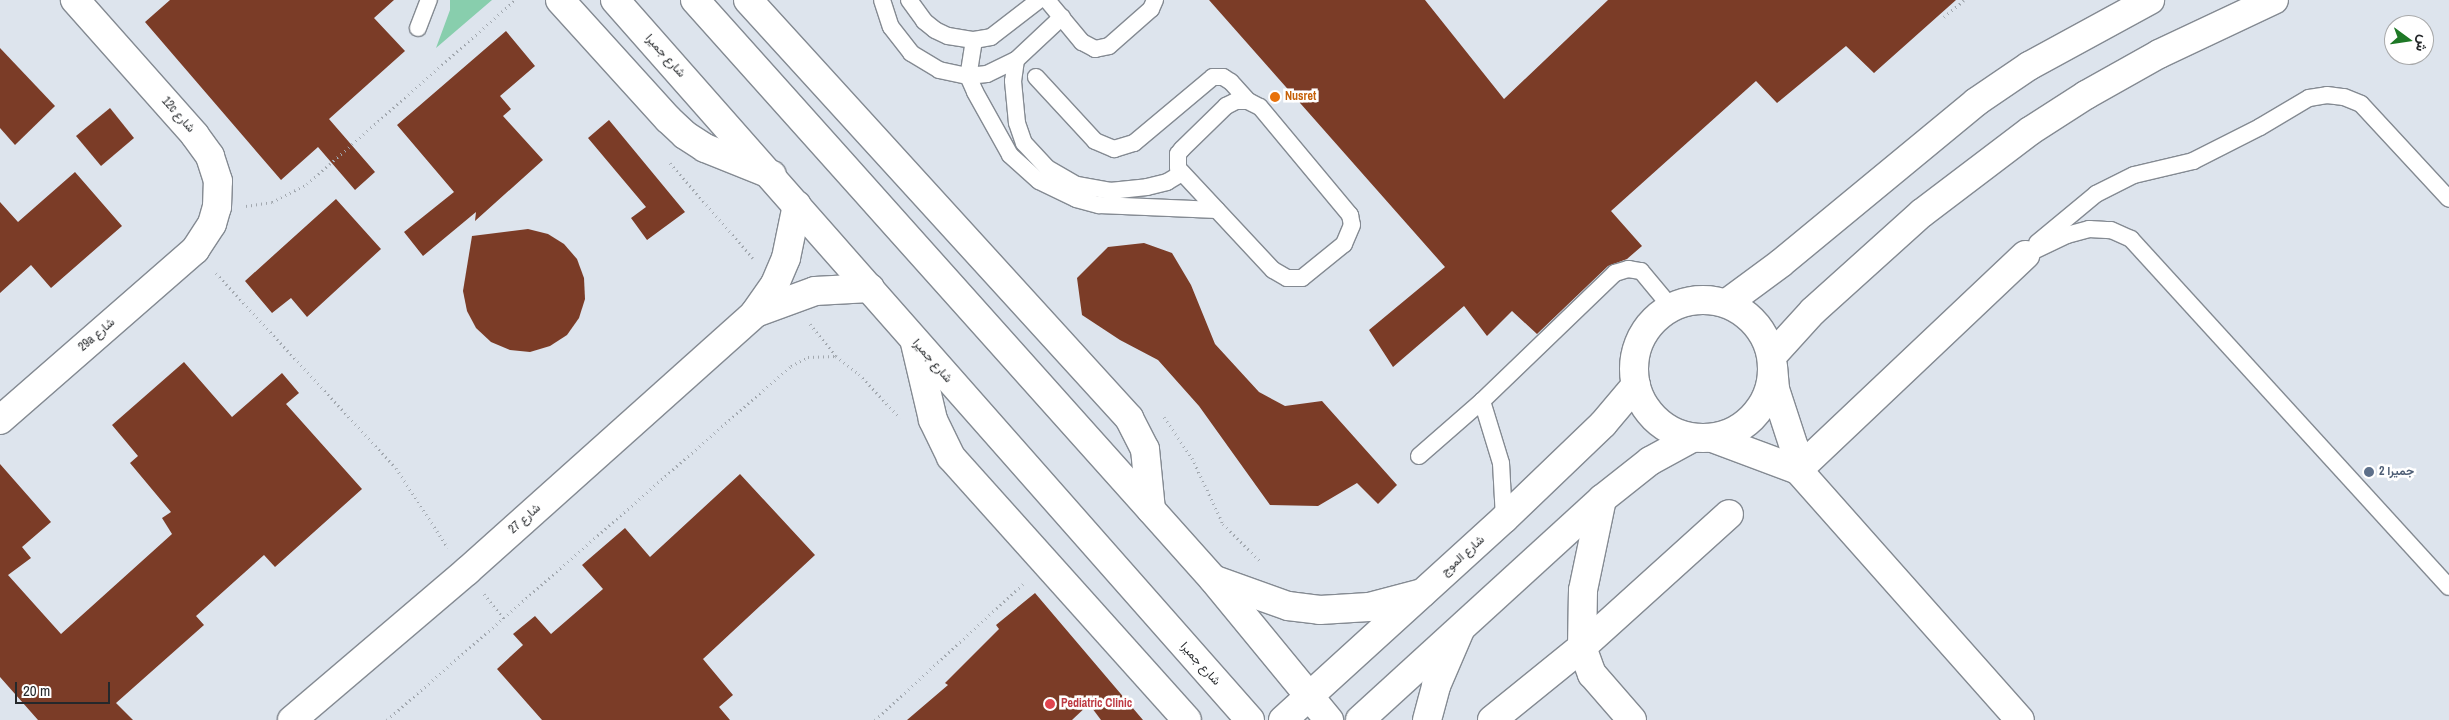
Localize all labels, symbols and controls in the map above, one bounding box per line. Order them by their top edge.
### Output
north arrow [2384,15,2434,65]
street label: شارع جميرا [642,31,688,81]
text: ش [2412,33,2433,54]
place label: Nusret [1285,90,1316,104]
marker: Nusret [1269,91,1281,103]
street label: 12c شارع [158,94,198,136]
street label: 29a شارع [76,315,118,355]
street label: شارع جميرا [909,336,955,386]
place label: جميرا 2 [2379,465,2414,479]
marker: جميرا 2 [2363,466,2375,478]
street label: شارع 27 [506,501,544,537]
street label: شارع الموج [1438,533,1488,579]
street label: شارع جميرا [1177,639,1223,689]
scale bar [18,672,112,704]
text: 20 m [23,680,50,701]
marker: Pediatric Clinic [1043,697,1057,711]
place label: Pediatric Clinic [1061,697,1132,711]

